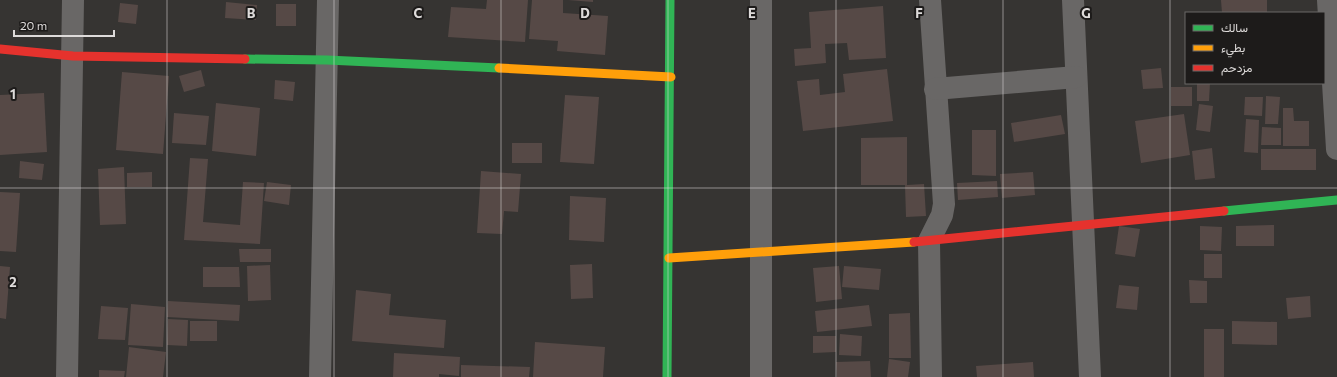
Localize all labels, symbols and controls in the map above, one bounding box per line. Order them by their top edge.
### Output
text: B [247,5,256,21]
text: C [414,5,423,21]
text: D [580,5,590,21]
text: E [748,5,756,21]
text: F [915,5,923,21]
text: G [1081,5,1091,21]
scale bar [14,12,114,38]
legend [1185,12,1325,84]
text: 20 m [20,18,47,32]
text: سالك [1221,20,1248,34]
text: بطيء [1221,40,1245,58]
text: مزدحم [1221,60,1252,76]
text: 1 [10,86,16,102]
text: 2 [9,274,17,290]

